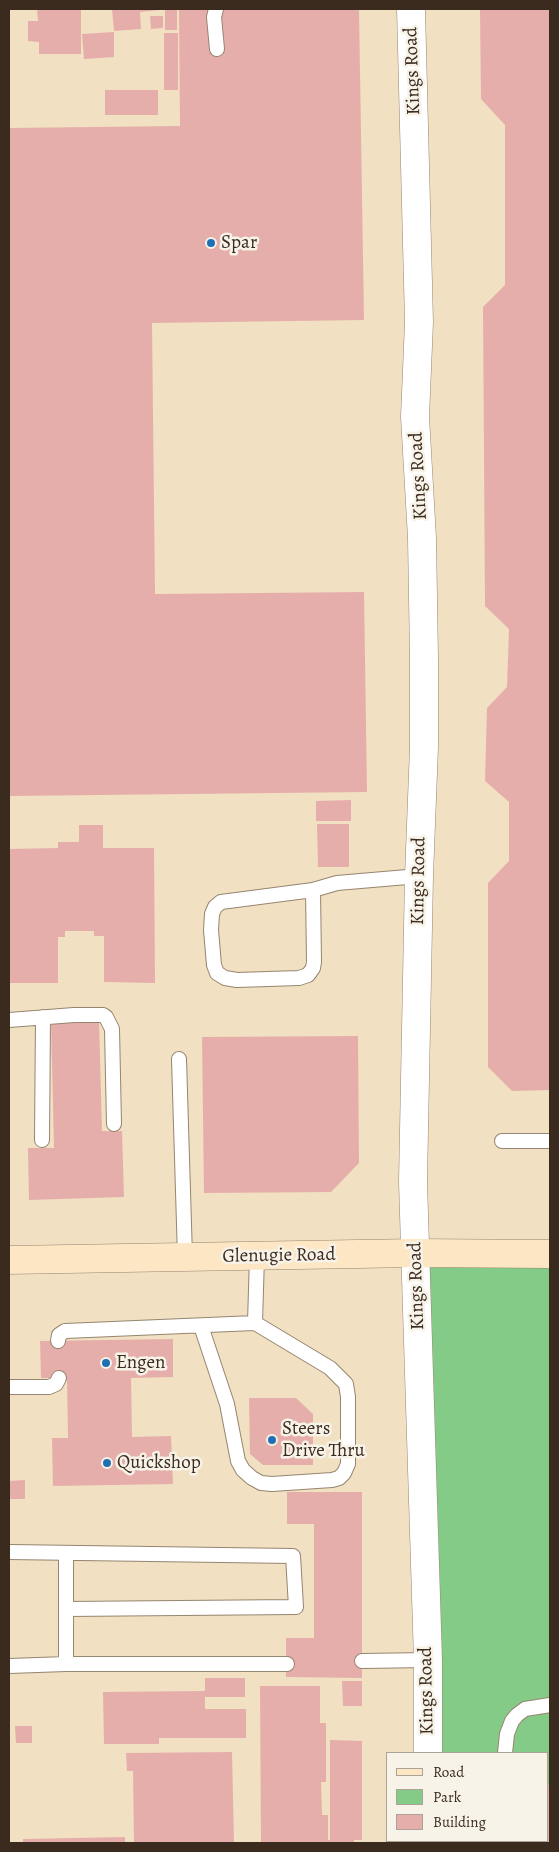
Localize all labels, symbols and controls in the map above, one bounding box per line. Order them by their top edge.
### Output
street label: Kings Road [400,27,426,115]
place label: Spar [221,232,257,254]
marker: Spar [205,237,217,249]
street label: Kings Road [405,431,433,521]
street label: Kings Road [407,837,431,925]
street label: Kings Road [404,1242,430,1330]
street label: Glenugie Road [222,1244,336,1268]
place label: Engen [116,1352,166,1374]
marker: Engen [100,1357,112,1369]
place label: Steers Drive Thru [282,1418,365,1462]
marker: Steers Drive Thru [266,1434,278,1446]
place label: Quickshop [117,1452,201,1474]
marker: Quickshop [101,1457,113,1469]
street label: Kings Road [415,1647,439,1735]
legend [386,1752,549,1842]
text: Road [433,1762,464,1782]
text: Park [433,1787,461,1807]
text: Building [433,1812,486,1832]

